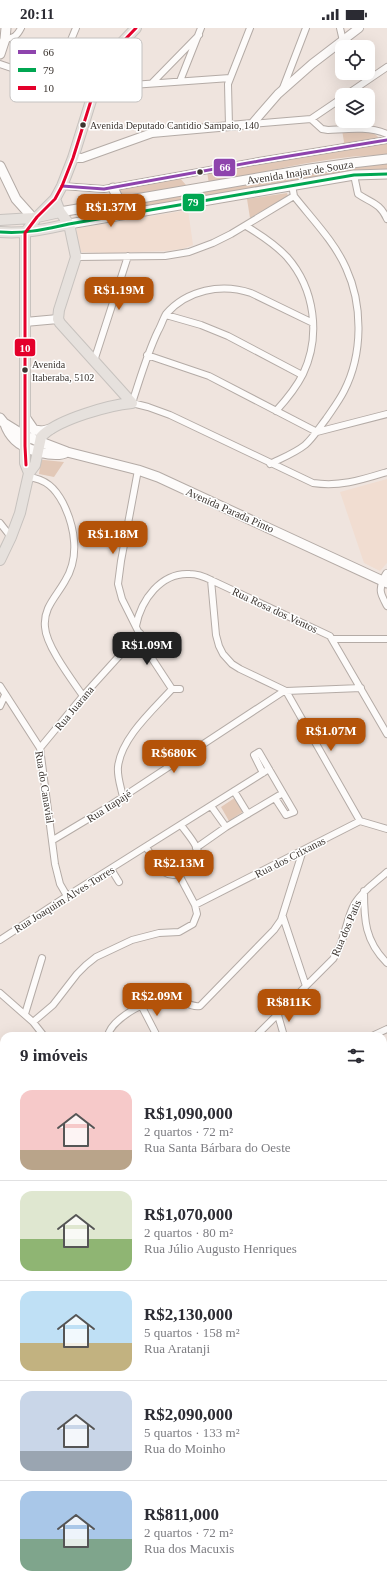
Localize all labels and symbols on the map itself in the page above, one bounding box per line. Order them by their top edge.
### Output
legend [10,38,142,102]
text: 66 [43,46,55,58]
text: 79 [43,64,55,76]
text: 10 [43,82,55,94]
marker: Avenida Deputado Cantidio Sampaio, 140 [78,120,88,130]
place label: Avenida Deputado Cantidio Sampaio, 140 [90,120,259,131]
line badge: 66 [213,158,236,177]
street label: Avenida Inajar de Souza [246,158,354,186]
text: 66 [220,161,231,173]
unlabelled marker [195,167,205,177]
line badge: 79 [182,193,205,212]
pin: R$1.37M [74,194,148,228]
text: 79 [188,196,199,208]
pin: R$1.19M [82,277,156,311]
line badge: 10 [14,338,36,357]
text: 10 [20,342,31,354]
place label: Avenida Itaberaba, 5102 [32,359,94,383]
marker: Avenida Itaberaba, 5102 [20,365,30,375]
street label: Avenida Parada Pinto [184,485,276,535]
pin: R$1.18M [76,521,150,555]
street label: Rua Rosa dos Ventos [230,585,320,635]
pin: R$1.09M [110,632,184,666]
street label: Rua Juarana [52,683,96,733]
pin: R$1.07M [294,718,368,752]
pin: R$680K [141,740,207,774]
street label: Rua do Canavial [33,750,57,824]
street label: Rua Itapajé [85,787,133,825]
street label: Rua dos Crixanas [253,834,327,880]
pin: R$2.13M [142,850,216,884]
street label: Rua Joaquim Alves Torres [12,863,116,935]
street label: Rua dos Patis [329,898,363,958]
pin: R$2.09M [120,983,194,1017]
pin: R$811K [256,989,322,1023]

